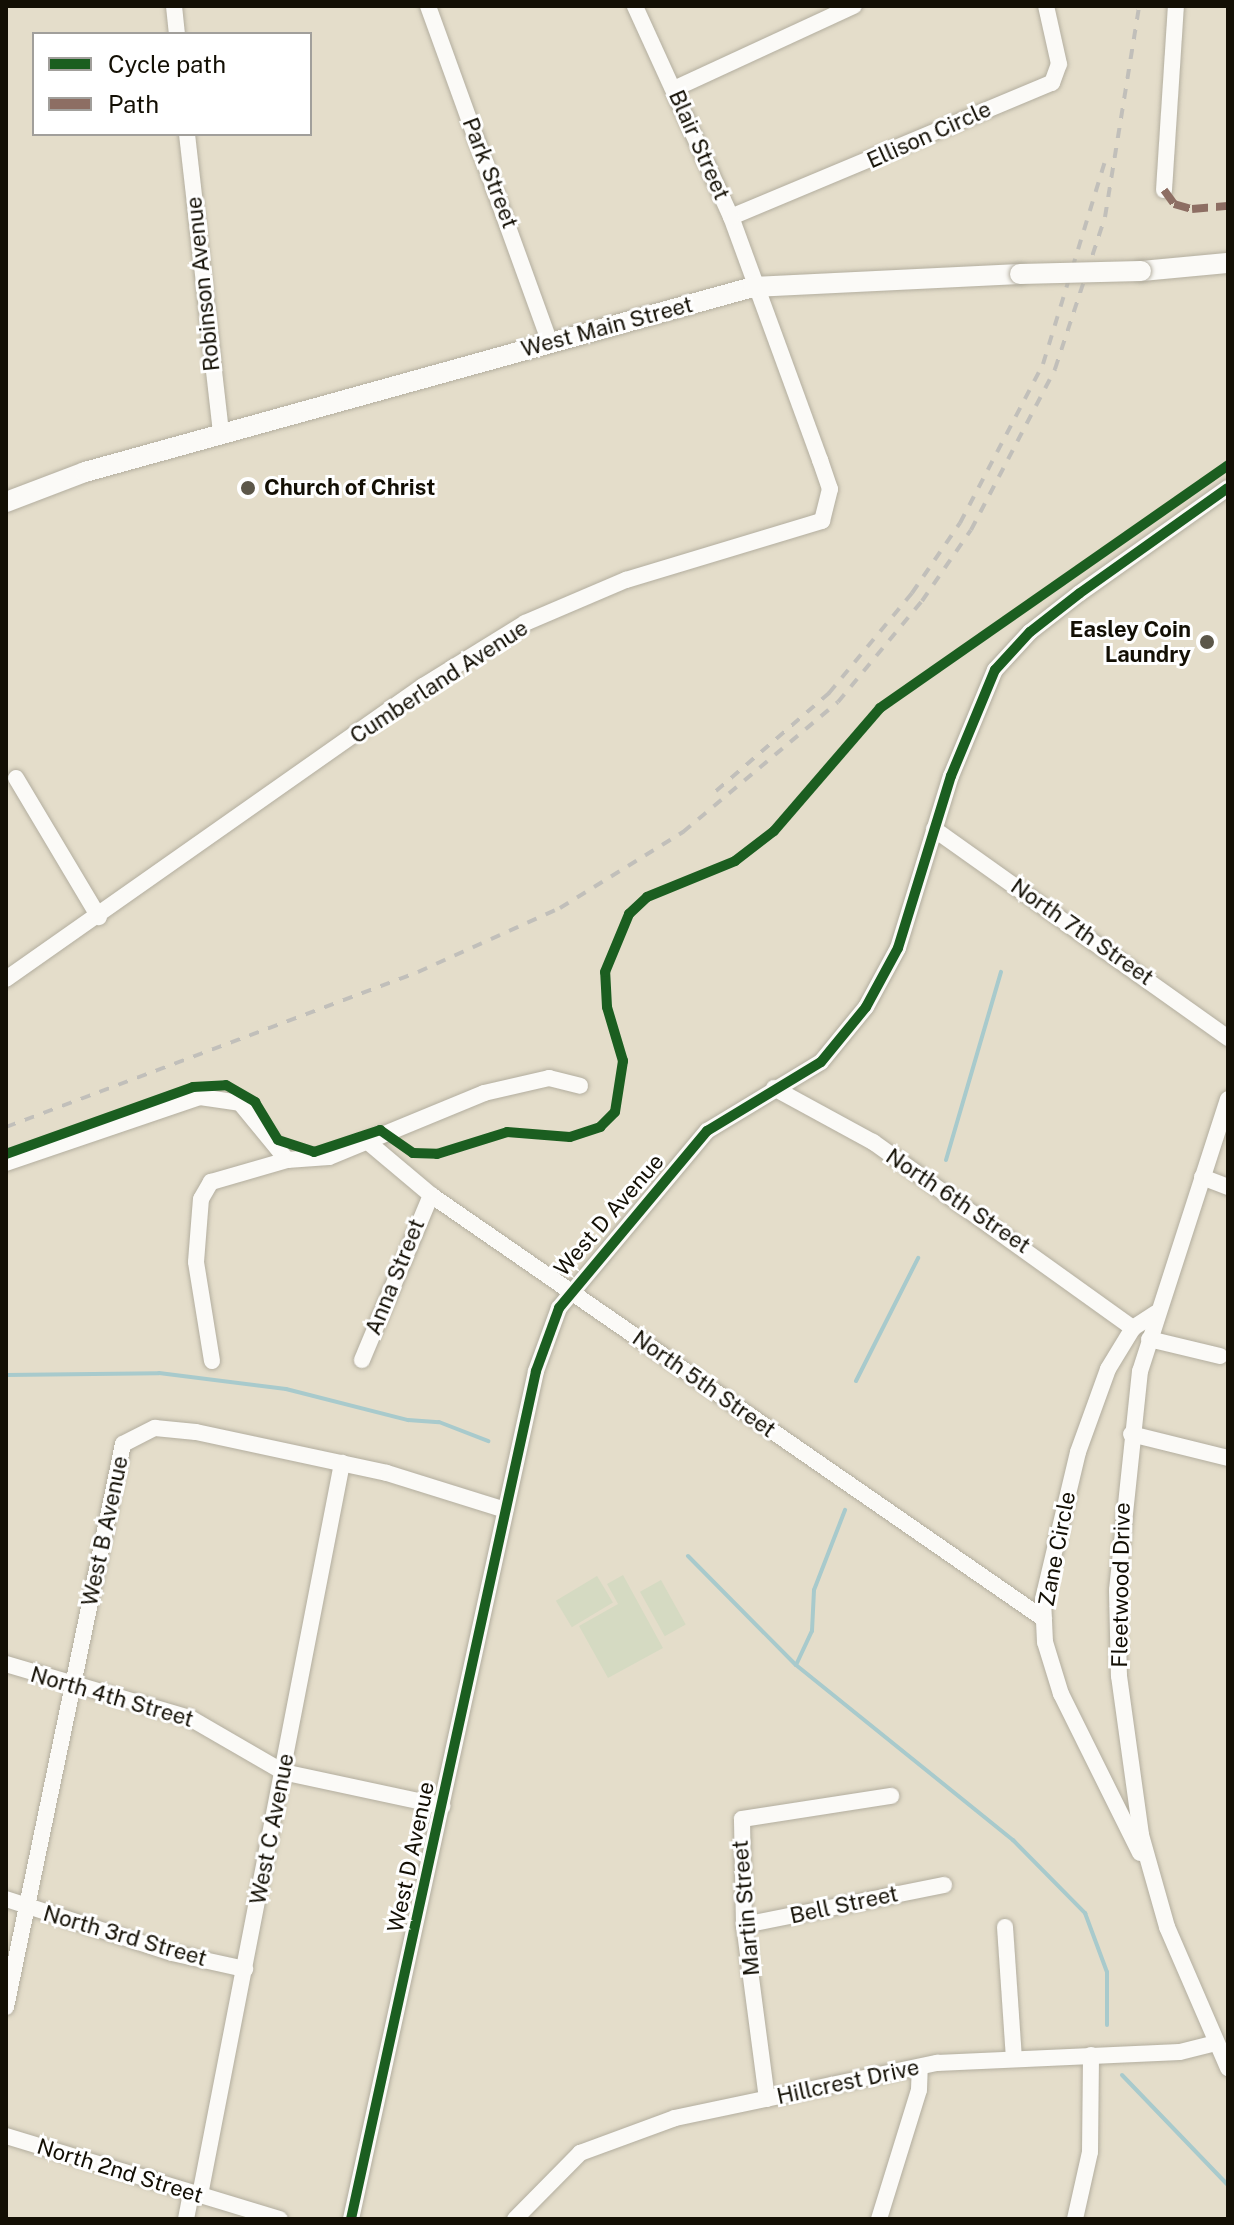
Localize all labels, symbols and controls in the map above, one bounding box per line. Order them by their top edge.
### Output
legend [32,32,312,136]
text: Cycle path [108,50,226,78]
street label: Blair Street [663,86,735,204]
text: Path [108,90,159,118]
street label: Ellison Circle [863,96,995,174]
street label: Park Street [457,114,523,232]
street label: Robinson Avenue [181,195,225,373]
street label: West Main Street [518,291,696,363]
place label: Church of Christ [264,475,435,501]
marker: Church of Christ [239,479,257,497]
street label: Cumberland Avenue [345,615,533,749]
place label: Easley Coin Laundry [1069,616,1191,668]
marker: Easley Coin Laundry [1198,633,1216,651]
street label: North 7th Street [1006,873,1158,991]
street label: North 6th Street [881,1143,1035,1259]
street label: West D Avenue [549,1148,669,1282]
street label: Anna Street [360,1215,430,1339]
street label: North 5th Street [627,1325,781,1443]
street label: West B Avenue [76,1454,134,1608]
street label: Zane Circle [1033,1489,1081,1609]
street label: Fleetwood Drive [1106,1502,1136,1668]
street label: North 4th Street [27,1661,197,1733]
street label: West C Avenue [244,1751,300,1907]
street label: West D Avenue [382,1779,440,1935]
street label: Martin Street [727,1839,765,1977]
street label: Bell Street [788,1881,900,1929]
street label: North 3rd Street [40,1900,210,1972]
street label: Hillcrest Drive [774,2054,922,2110]
street label: North 2nd Street [34,2133,206,2209]

